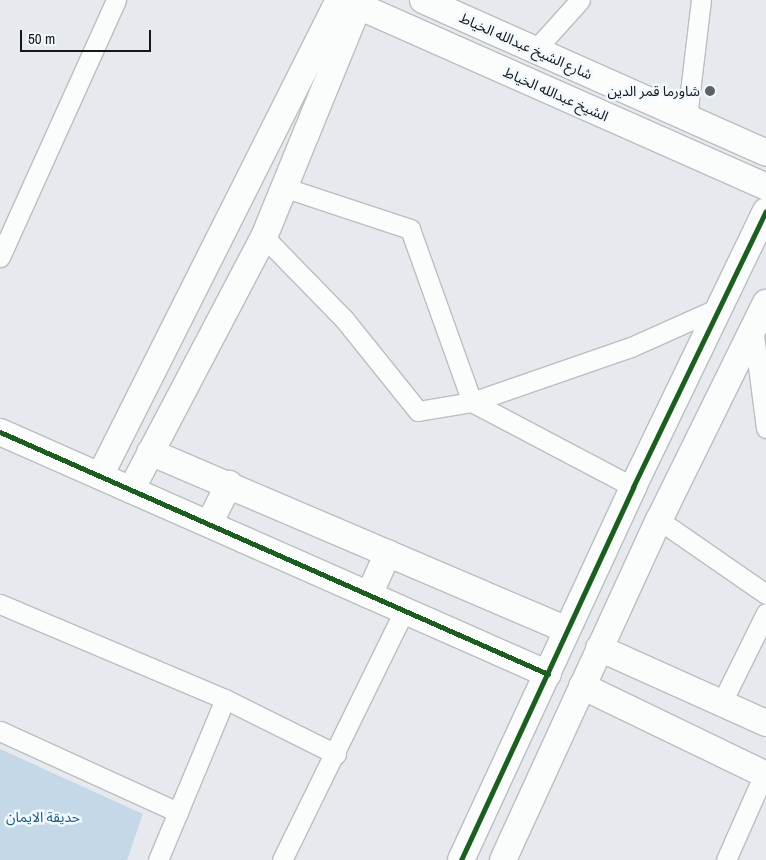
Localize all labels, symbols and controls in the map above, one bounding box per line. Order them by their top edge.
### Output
street label: شارع الشيخ عبدالله الخياط [457,9,595,83]
scale bar [22,20,154,52]
text: 50 m [28,28,55,49]
street label: الشيخ عبدالله الخياط [501,63,611,125]
place label: شاورما قمر الدين [608,83,700,99]
marker: شاورما قمر الدين [704,85,716,97]
park label: حديقة الايمان [6,809,80,825]

